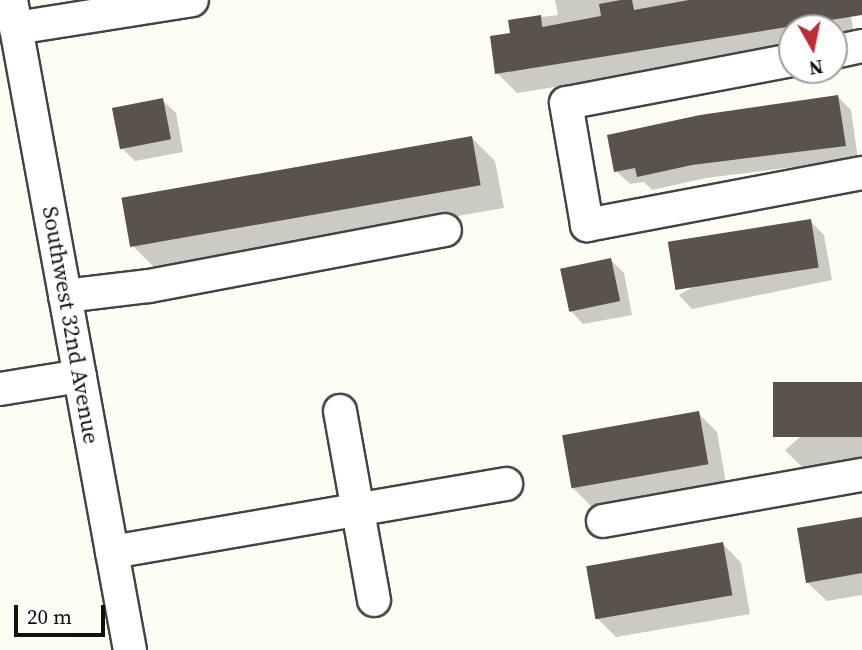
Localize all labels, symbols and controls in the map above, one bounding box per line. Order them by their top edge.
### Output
north arrow [778,14,848,84]
text: N [807,54,825,82]
street label: Southwest 32nd Avenue [37,204,105,446]
scale bar [18,590,108,634]
text: 20 m [27,602,72,631]

